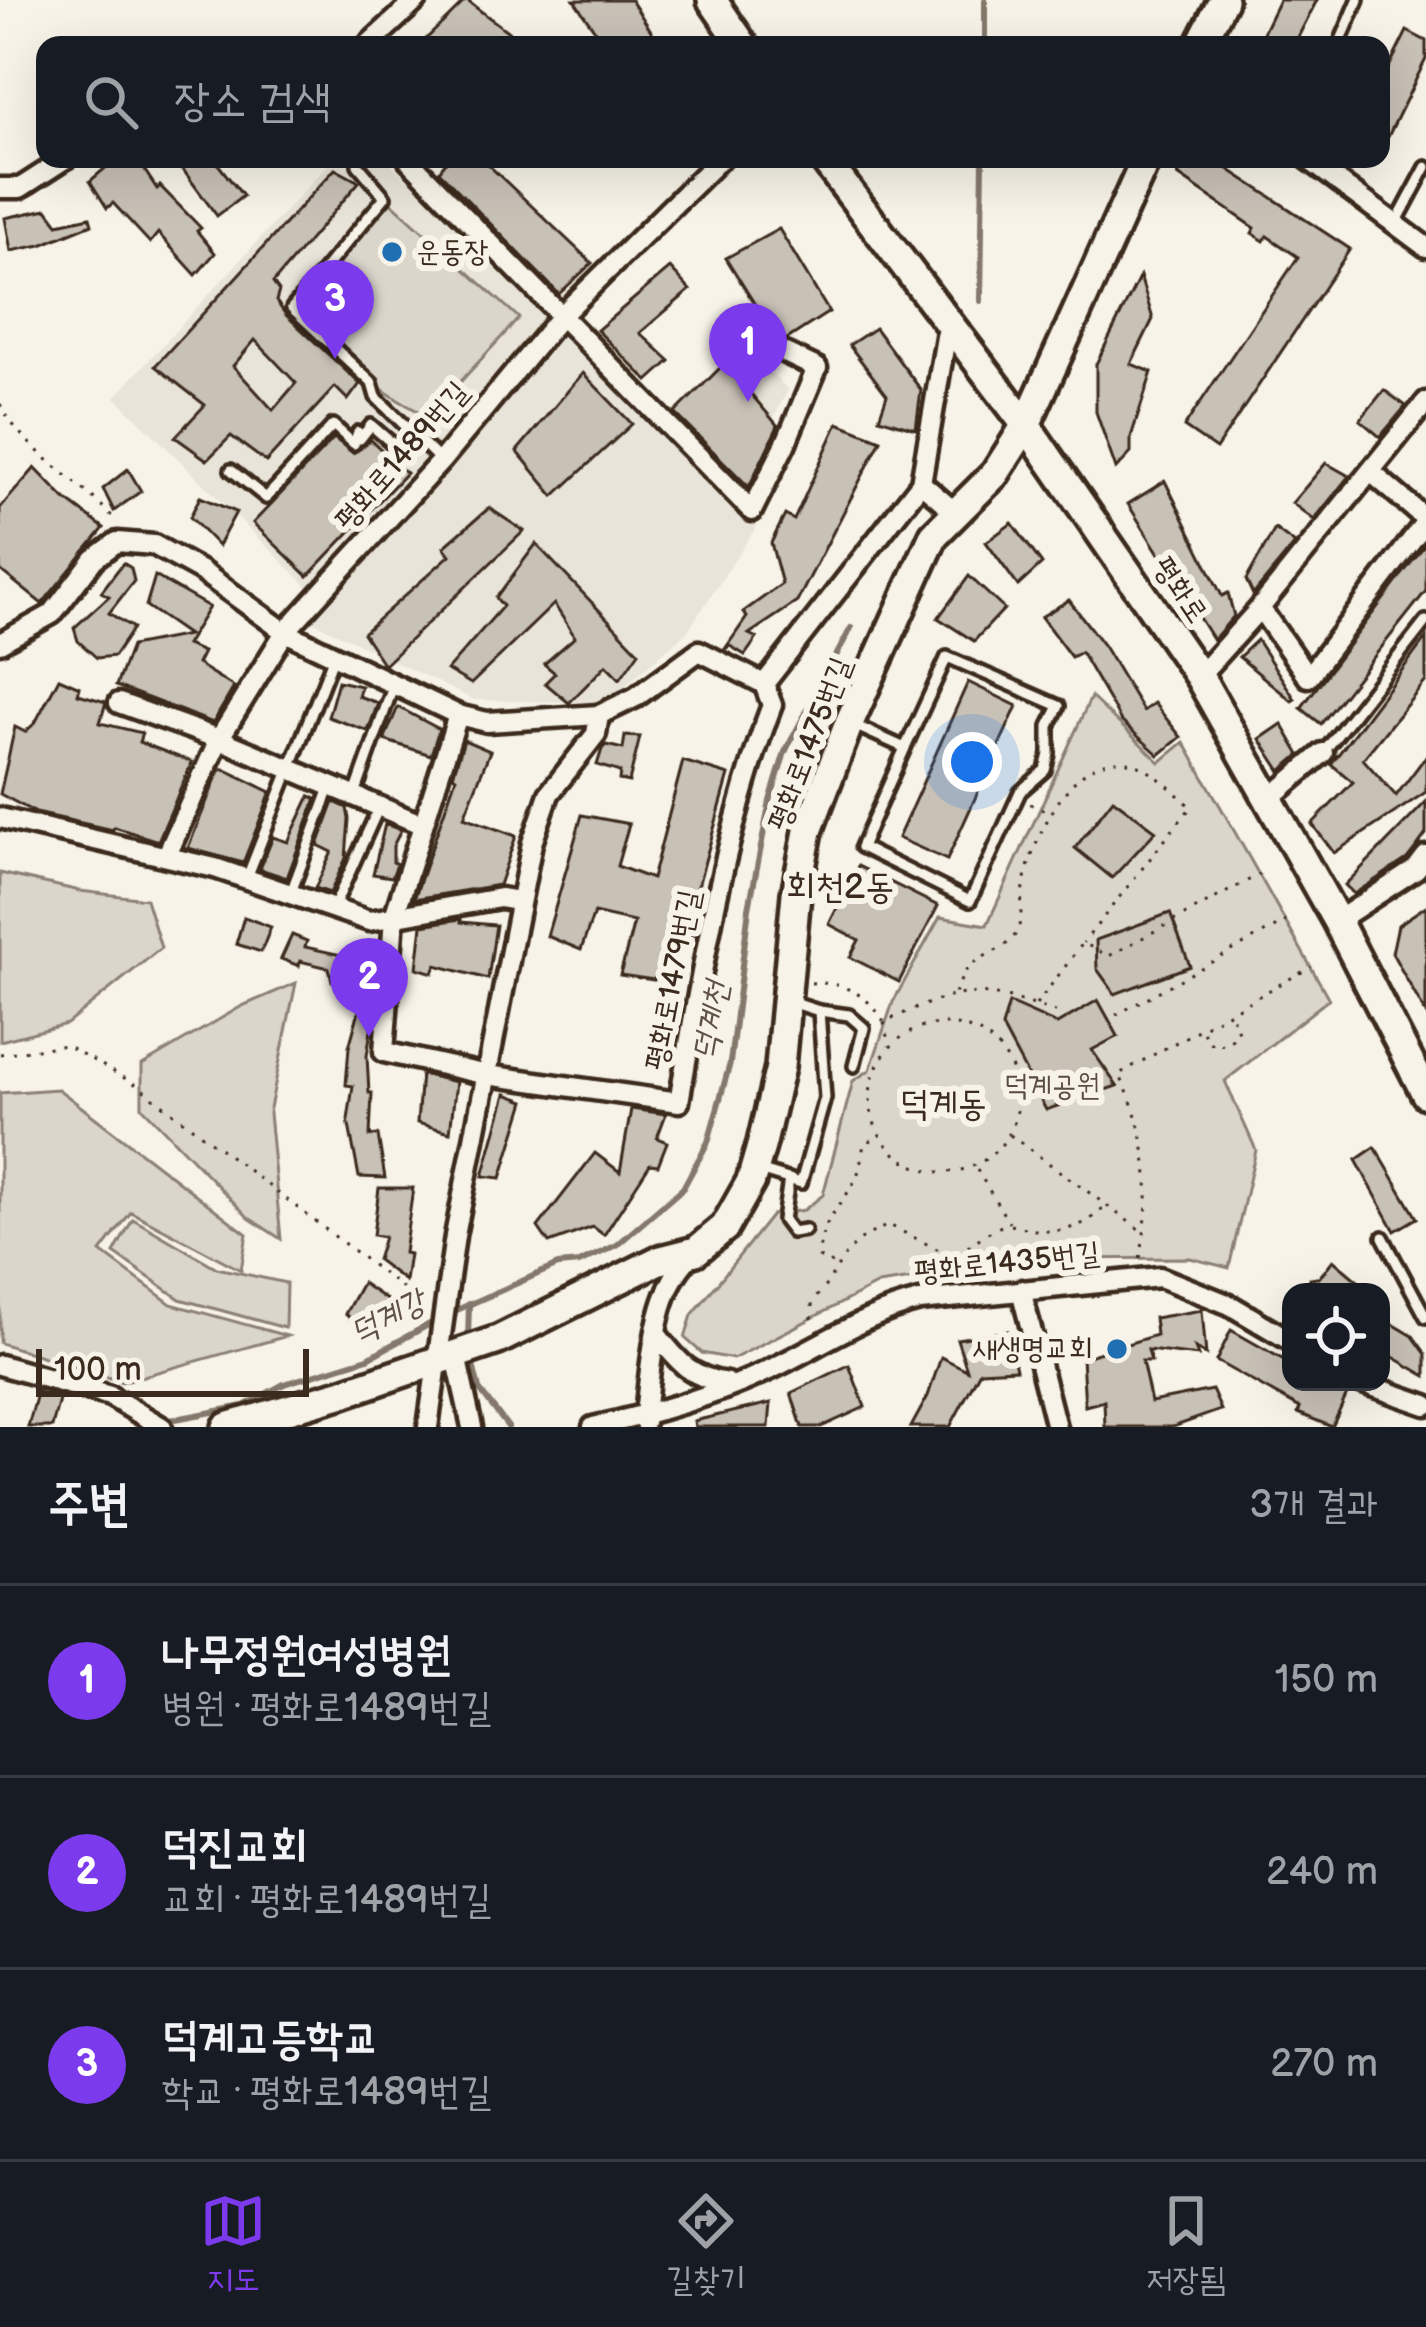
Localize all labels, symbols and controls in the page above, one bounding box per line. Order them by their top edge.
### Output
search box [36,36,1390,168]
icon: search [78,69,144,135]
text: 장소 검색 [174,74,331,129]
place label: 운동장 [416,234,488,270]
marker: 운동장 [379,239,405,265]
pin: 3 [296,260,374,359]
pin: 1 [709,303,787,402]
street label: 평화로1489번길 [328,374,476,538]
street label: 평화로 [1145,550,1215,630]
street label: 평화로1475번길 [760,652,860,836]
your location [942,732,1002,792]
district label: 회천2동 [786,866,894,909]
street label: 평화로1479번길 [638,887,708,1073]
pin: 2 [330,938,408,1037]
water label: 덕계천 [684,975,738,1064]
park label: 덕계공원 [1004,1068,1100,1104]
district label: 덕계동 [900,1083,986,1126]
street label: 평화로1435번길 [912,1235,1102,1291]
water label: 덕계강 [343,1280,436,1353]
map controls [1282,1283,1390,1391]
button: locate [1282,1283,1390,1391]
place label: 새생명교회 [972,1331,1093,1367]
marker: 새생명교회 [1104,1336,1130,1362]
scale bar [36,1343,309,1396]
text: 100 m [54,1350,142,1390]
text: 주변 [48,1474,130,1535]
text: 3개 결과 [1249,1482,1378,1529]
text: 나무정원여성병원 [162,1628,452,1683]
text: 1 [79,1657,95,1704]
text: 150 m [1275,1657,1378,1704]
text: 병원 · 평화로1489번길 [162,1685,491,1732]
text: 덕진교회 [162,1820,307,1875]
text: 2 [75,1849,99,1896]
text: 240 m [1266,1849,1378,1896]
text: 교회 · 평화로1489번길 [162,1877,491,1924]
text: 덕계고등학교 [162,2012,379,2067]
text: 3 [76,2041,98,2088]
text: 270 m [1270,2041,1378,2088]
text: 학교 · 평화로1489번길 [162,2069,491,2116]
tab: 지도 [200,2188,266,2301]
tab: 길찾기 [666,2188,746,2301]
tab: 저장됨 [1146,2188,1226,2301]

